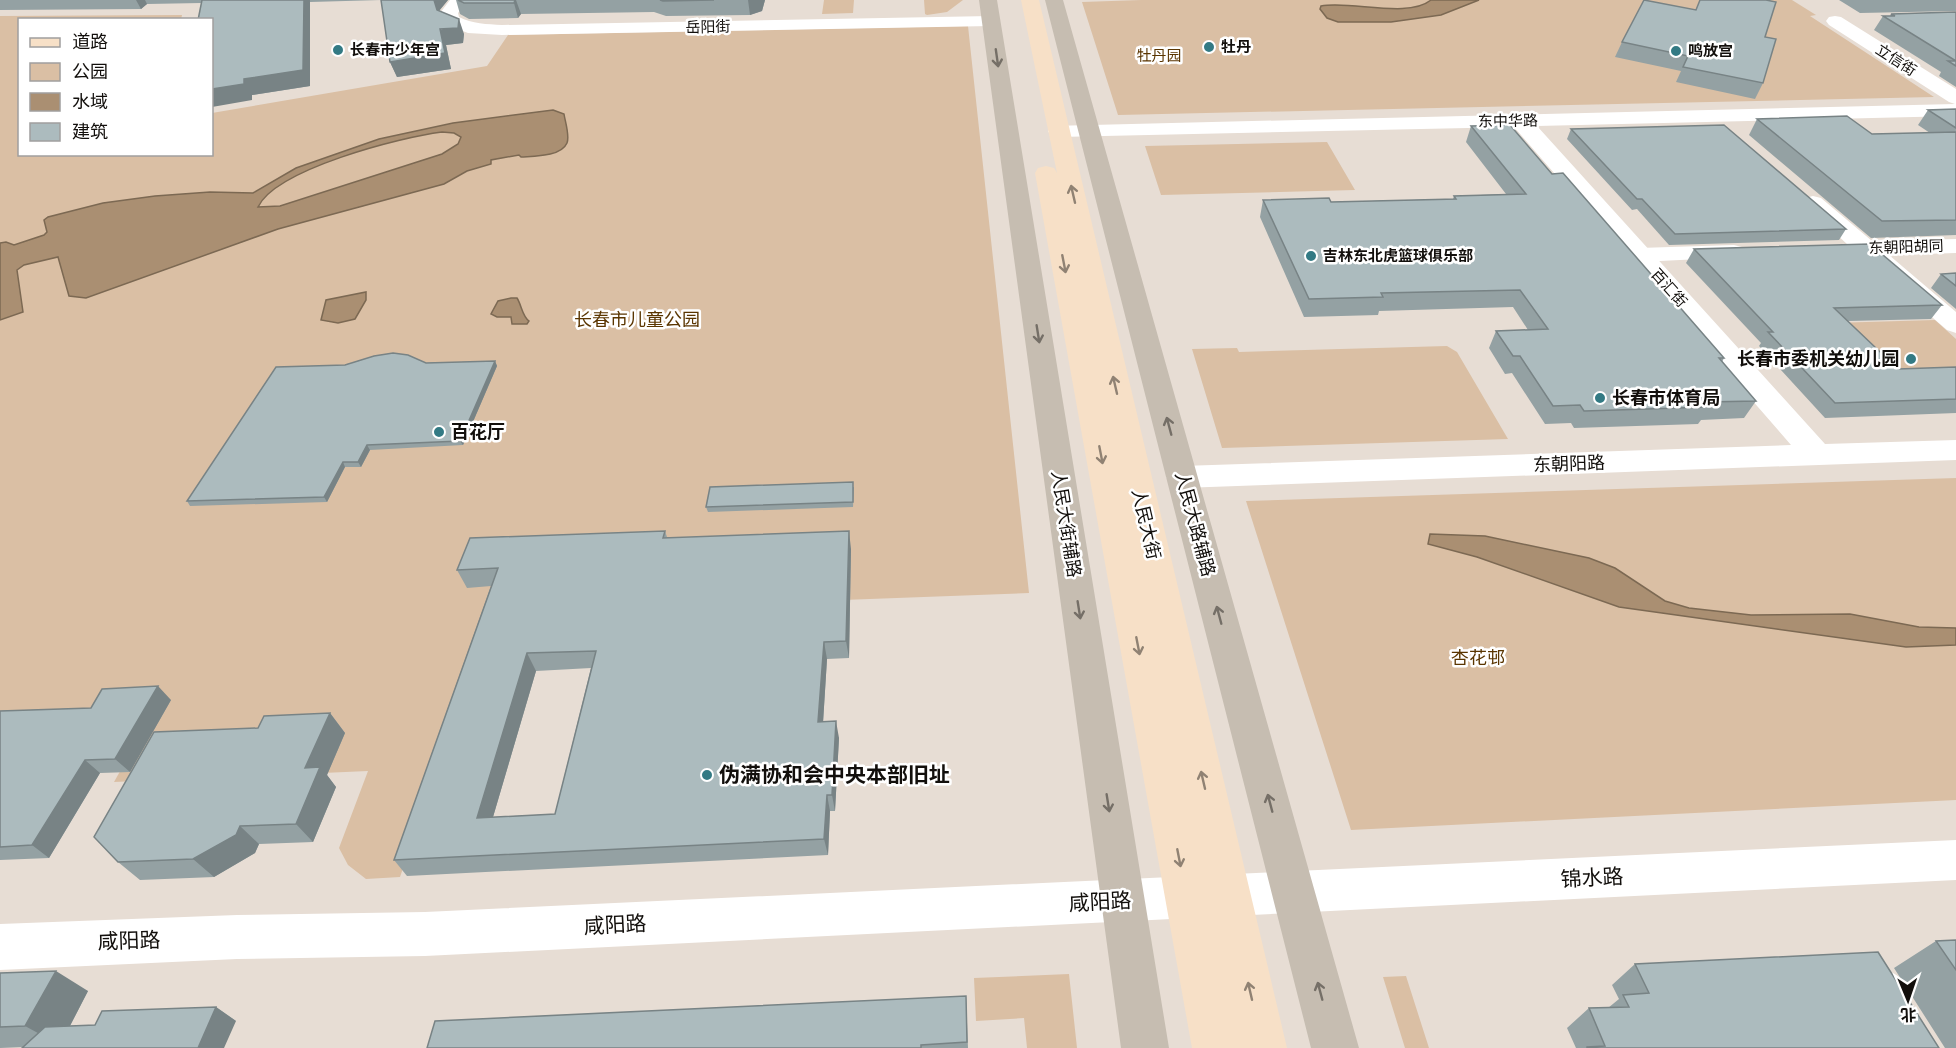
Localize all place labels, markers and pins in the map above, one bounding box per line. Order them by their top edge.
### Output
place label: 牡丹 [1221,35,1251,58]
place label: 长春市少年宫 [350,38,440,61]
place label: 鸣放宫 [1688,39,1733,62]
marker: 牡丹 [1202,40,1216,54]
marker: 长春市少年宫 [331,43,345,57]
marker: 鸣放宫 [1669,44,1683,58]
place label: 吉林东北虎篮球俱乐部 [1323,244,1473,267]
marker: 吉林东北虎篮球俱乐部 [1304,249,1318,263]
place label: 长春市委机关幼儿园 [1737,345,1899,372]
marker: 长春市委机关幼儿园 [1904,352,1918,366]
place label: 长春市体育局 [1612,384,1720,411]
marker: 长春市体育局 [1593,391,1607,405]
place label: 百花厅 [451,418,505,445]
marker: 百花厅 [432,425,446,439]
place label: 伪满协和会中央本部旧址 [719,758,950,790]
marker: 伪满协和会中央本部旧址 [700,768,714,782]

